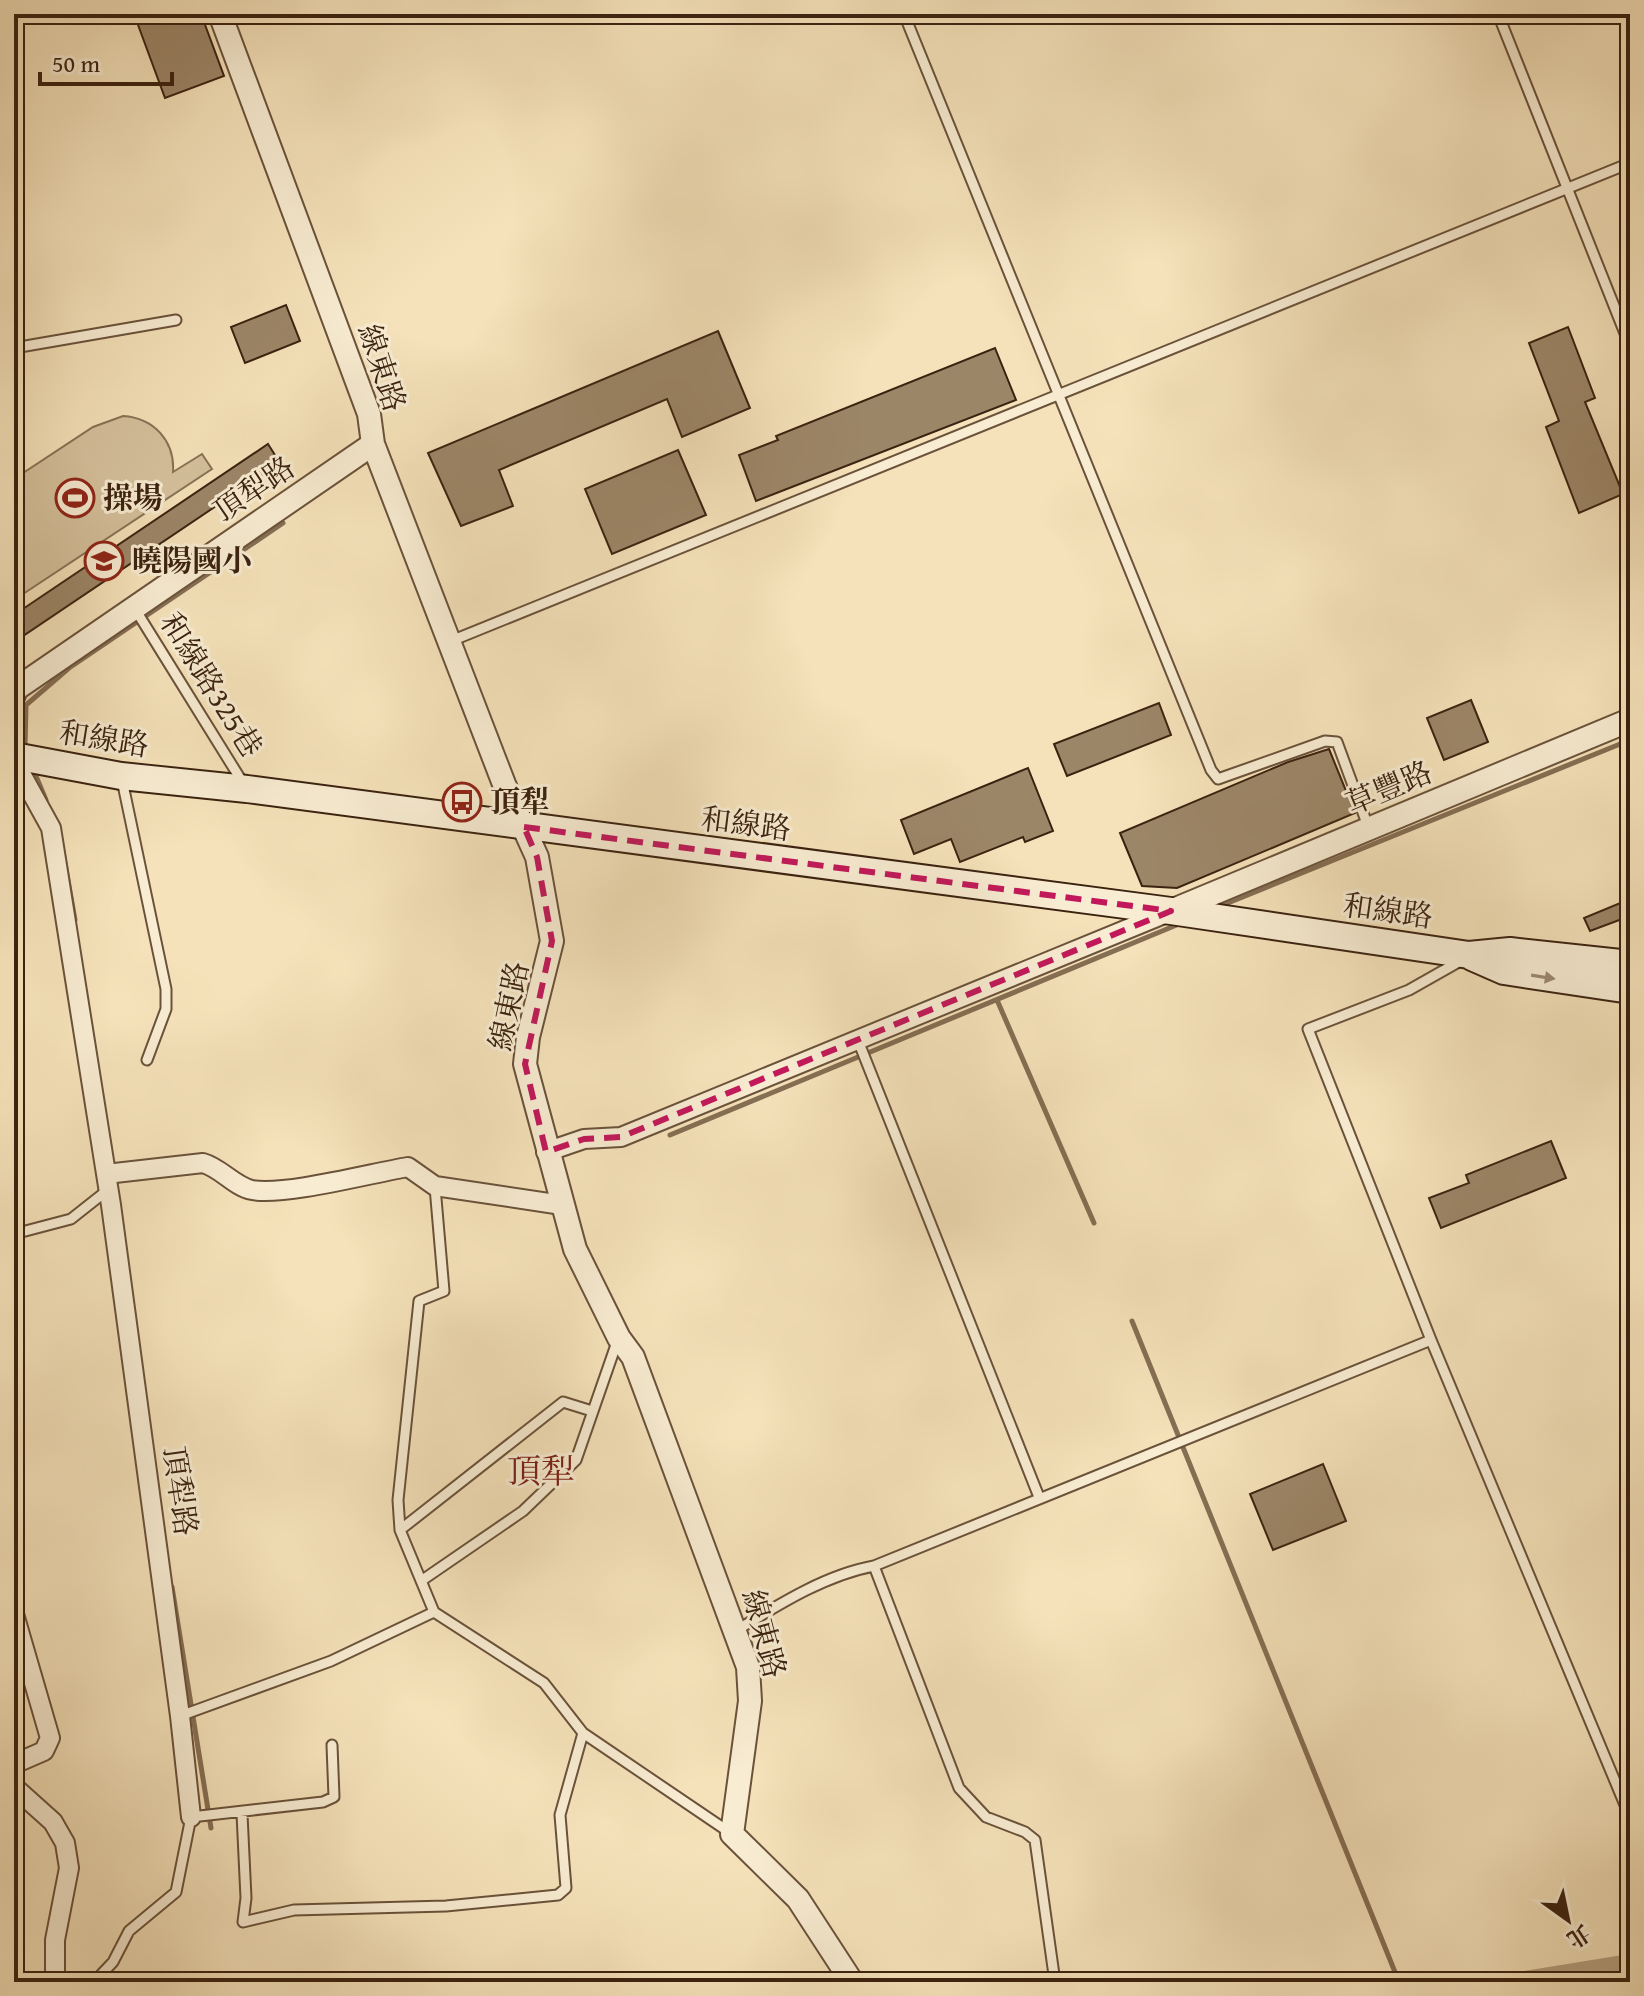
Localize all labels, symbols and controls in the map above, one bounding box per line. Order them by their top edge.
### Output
scale bar [40,36,172,86]
text: 50 m [52,46,100,81]
street label: 線東路 [348,318,418,417]
street label: 頂犁路 [204,445,303,532]
place label: 操場 [103,475,163,519]
sports icon: 操場 [54,477,96,519]
place label: 曉陽國小 [132,538,252,582]
school or university icon: 曉陽國小 [83,540,125,582]
street label: 和線路325巷 [150,604,274,765]
street label: 和線路 [56,709,152,767]
street label: 草豐路 [1339,749,1439,825]
place label: 頂犁 [490,779,550,823]
bus stop icon: 頂犁 [441,781,483,823]
street label: 和線路 [699,796,793,850]
street label: 和線路 [1341,882,1436,938]
street label: 線東路 [477,957,539,1054]
one-way arrow [1531,971,1556,984]
street label: 頂犁路 [153,1443,209,1538]
district label: 頂犁 [507,1446,575,1495]
street label: 線東路 [732,1585,798,1683]
north arrow [1528,1880,1608,1960]
text: 北 [1561,1917,1597,1956]

